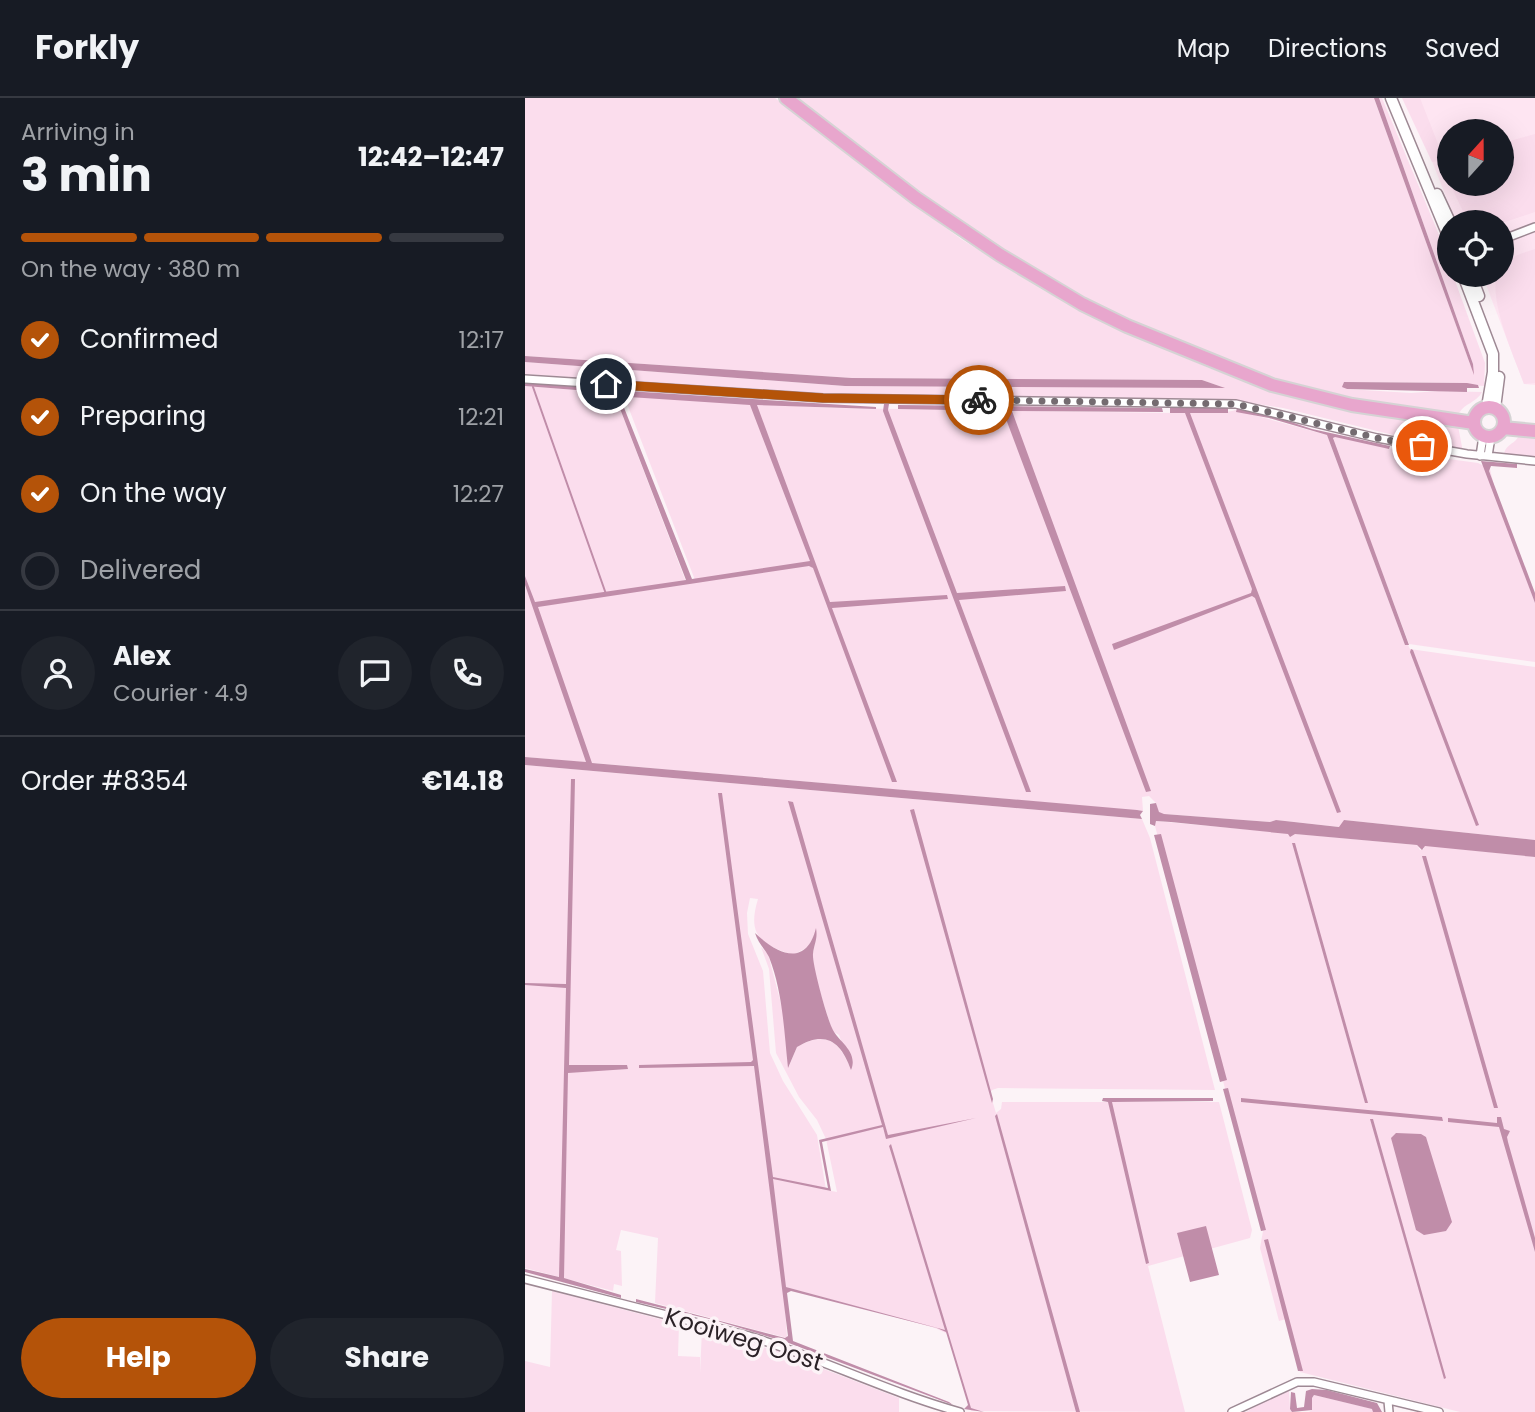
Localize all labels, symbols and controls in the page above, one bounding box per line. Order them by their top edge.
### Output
text: Forkly [35,24,139,71]
text: Map [1177,32,1230,65]
text: Directions [1268,32,1387,65]
text: Saved [1425,32,1500,65]
text: Arriving in [21,116,135,148]
north arrow [1437,119,1514,196]
map controls [1437,119,1514,287]
text: 12:42–12:47 [358,139,504,175]
text: 3 min [21,143,152,207]
button: locate [1437,210,1514,287]
text: On the way · 380 m [21,253,240,285]
icon: check [21,321,59,359]
text: Confirmed [80,321,218,357]
text: 12:17 [459,324,504,356]
pin [576,354,636,414]
icon: home [587,365,625,403]
courier [944,365,1014,435]
icon: bike [960,381,998,419]
icon: check [21,398,59,436]
text: Preparing [80,398,206,434]
text: 12:21 [458,401,504,433]
pin [1392,416,1452,476]
icon: bag [1403,427,1441,465]
icon: check [21,475,59,513]
text: On the way [80,475,227,511]
text: 12:27 [453,478,504,510]
text: Delivered [80,552,201,588]
button: person [21,636,95,710]
button: chat [338,636,412,710]
button: phone [430,636,504,710]
text: Alex [113,638,171,674]
text: Courier · 4.9 [113,677,248,709]
text: Order #8354 [21,763,188,799]
text: €14.18 [422,763,504,799]
street label: Kooiweg Oost [661,1299,827,1379]
button: Help [21,1318,256,1398]
button: Share [270,1318,504,1398]

